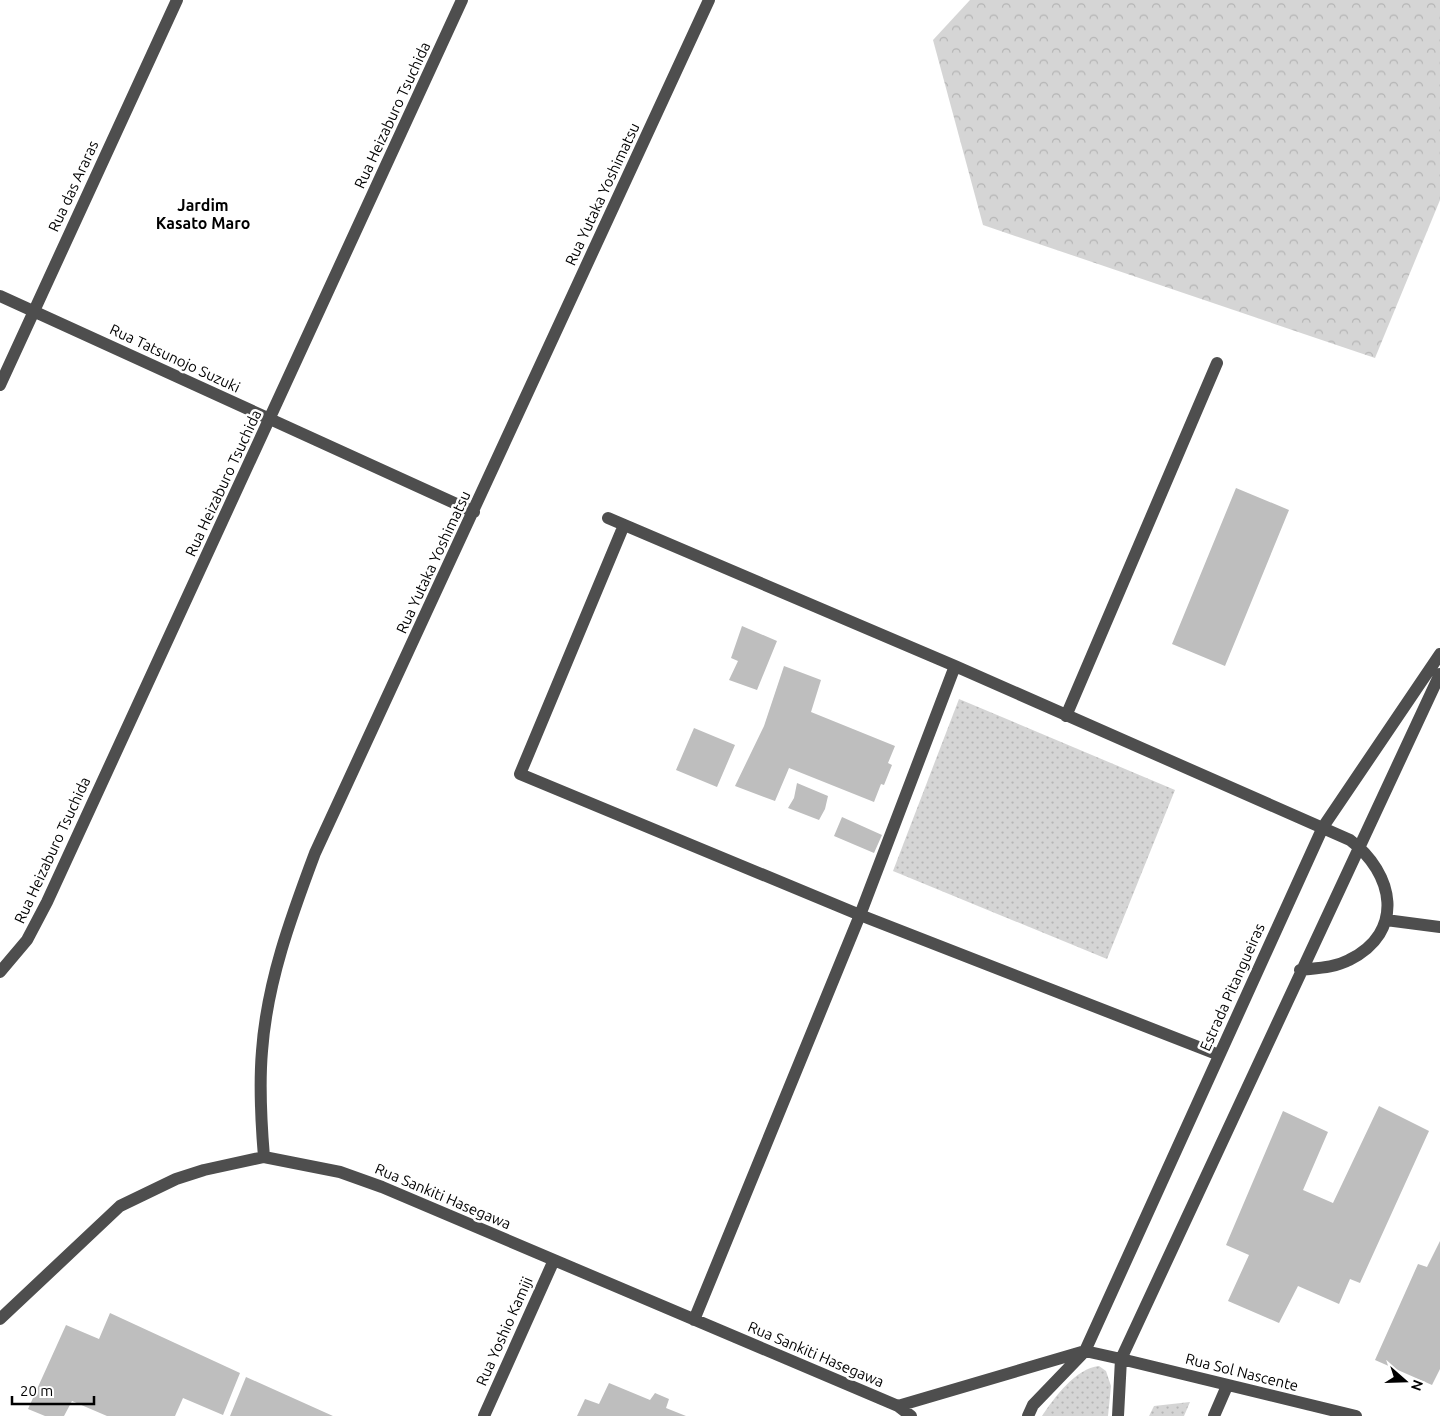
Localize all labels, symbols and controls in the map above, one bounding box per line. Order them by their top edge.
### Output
street label: Rua Heizaburo Tsuchida [351,39,433,191]
street label: Rua Yutaka Yoshimatsu [561,120,643,268]
street label: Rua das Araras [44,138,102,234]
district label: Jardim Kasato Maro [156,196,250,232]
street label: Rua Tatsunojo Suzuki [107,320,243,396]
street label: Rua Heizaburo Tsuchida [182,407,264,559]
street label: Rua Yutaka Yoshimatsu [392,488,474,636]
street label: Rua Heizaburo Tsuchida [11,774,93,926]
street label: Estrada Pitangueiras [1196,921,1268,1053]
street label: Rua Sankiti Hasegawa [372,1160,514,1232]
street label: Rua Yoshio Kamiji [472,1274,536,1388]
street label: Rua Sankiti Hasegawa [745,1318,887,1390]
street label: Rua Sol Nascente [1184,1350,1300,1394]
north arrow [1380,1356,1430,1406]
scale bar [12,1374,95,1406]
text: N [1408,1378,1427,1393]
text: 20 m [20,1382,53,1399]

